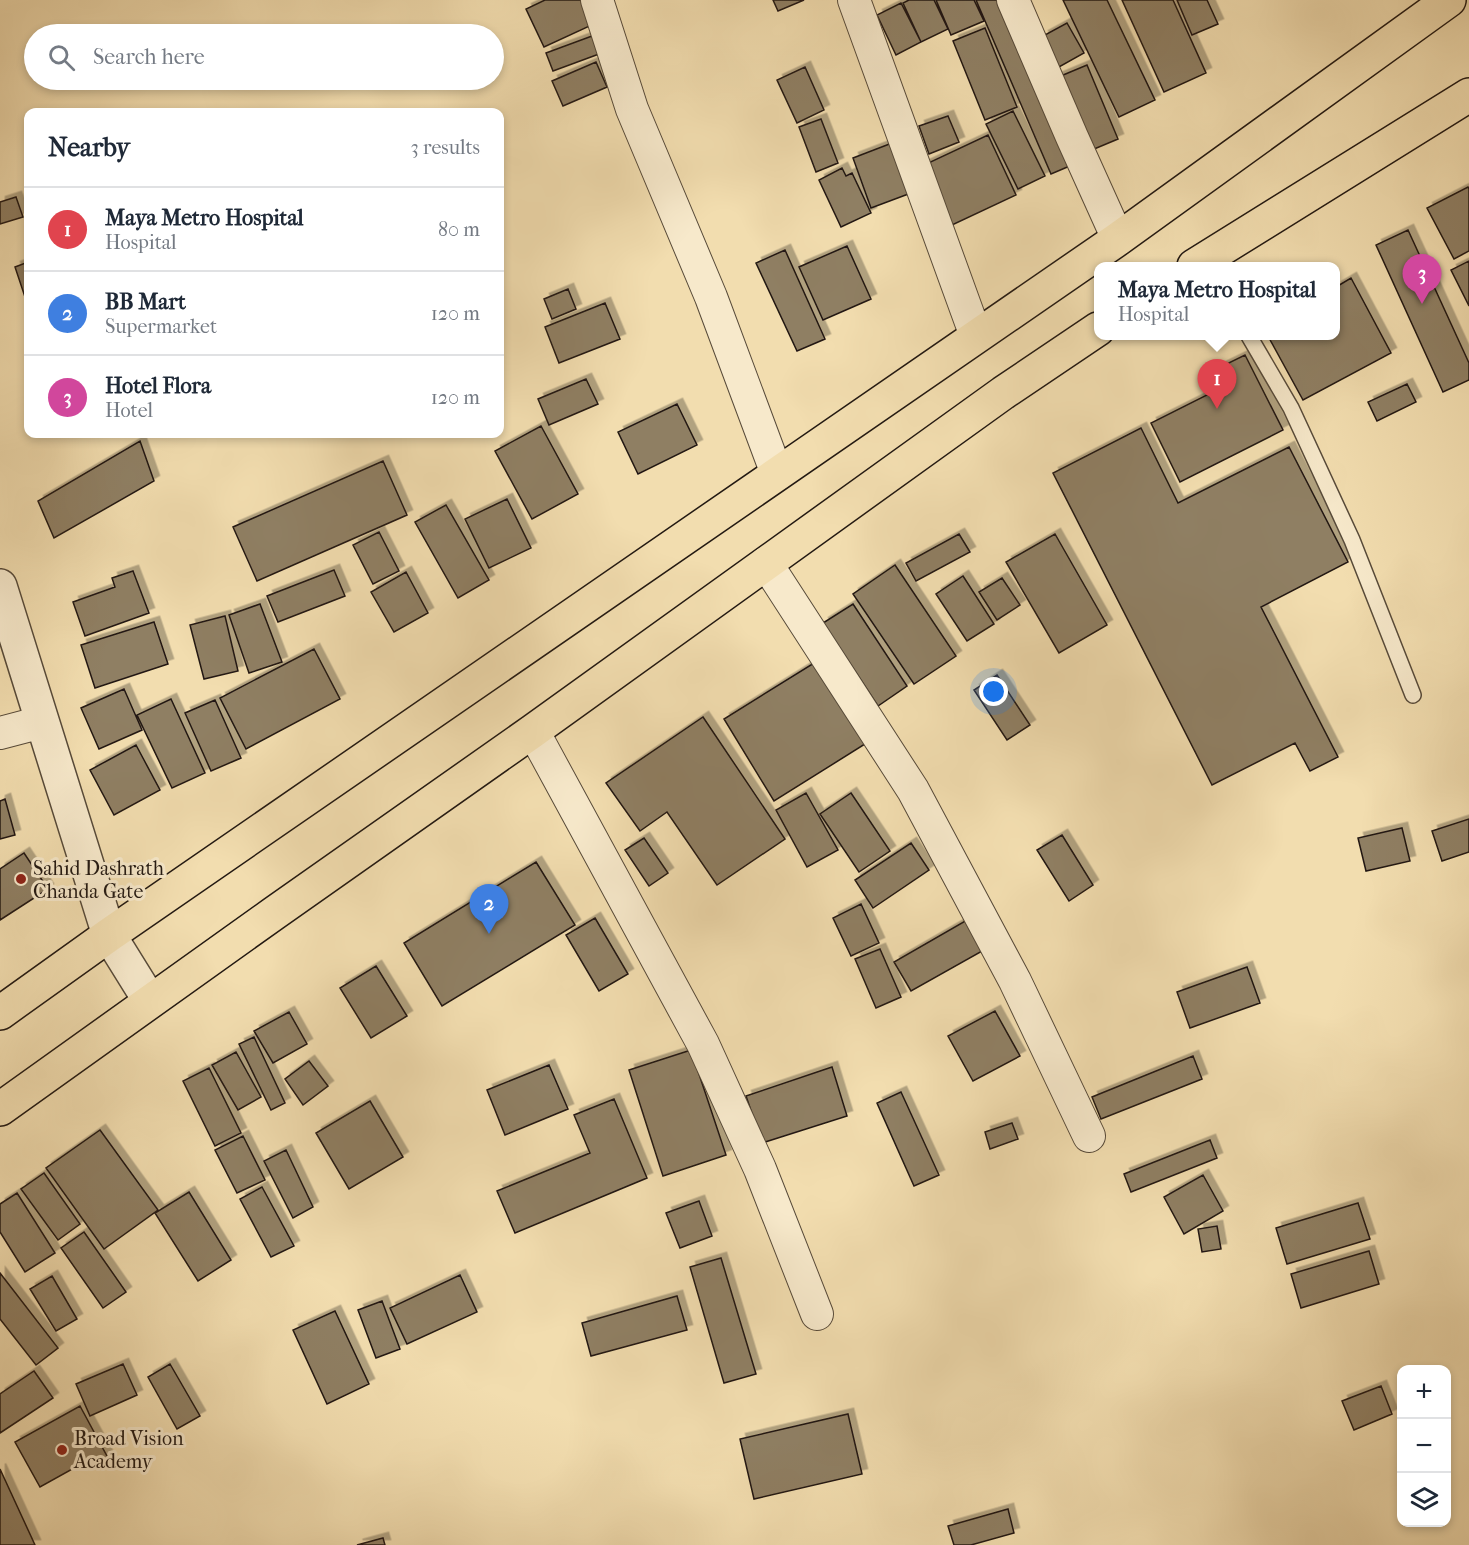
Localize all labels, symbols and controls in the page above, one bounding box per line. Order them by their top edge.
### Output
search box [24,24,504,90]
icon: search [45,41,78,74]
text: Search here [93,44,205,70]
text: Nearby [48,132,130,163]
text: 3 results [411,136,480,159]
text: Maya Metro Hospital [105,205,304,231]
text: 1 [64,218,71,241]
text: 80 m [438,218,480,241]
text: Hospital [105,231,177,254]
pin: 3 [1402,254,1442,304]
popup [1094,262,1340,340]
text: Maya Metro Hospital [1118,277,1316,303]
text: BB Mart [105,289,186,315]
text: 2 [62,302,73,325]
text: 120 m [431,302,480,325]
text: Hospital [1118,303,1189,326]
text: Supermarket [105,315,217,338]
pin: 1 [1198,360,1236,409]
text: Hotel Flora [105,373,211,399]
text: 3 [63,386,72,409]
text: 120 m [431,386,480,409]
text: Hotel [105,399,153,422]
your location [979,677,1008,706]
place label: Sahid Dashrath Chanda Gate [33,857,165,903]
marker: Sahid Dashrath Chanda Gate [14,872,28,886]
pin: 2 [470,884,508,934]
map controls [1397,1365,1451,1527]
button: + [1397,1365,1451,1419]
button: − [1397,1419,1451,1473]
place label: Broad Vision Academy [73,1427,184,1473]
marker: Broad Vision Academy [55,1443,69,1457]
button: layers [1397,1473,1451,1527]

